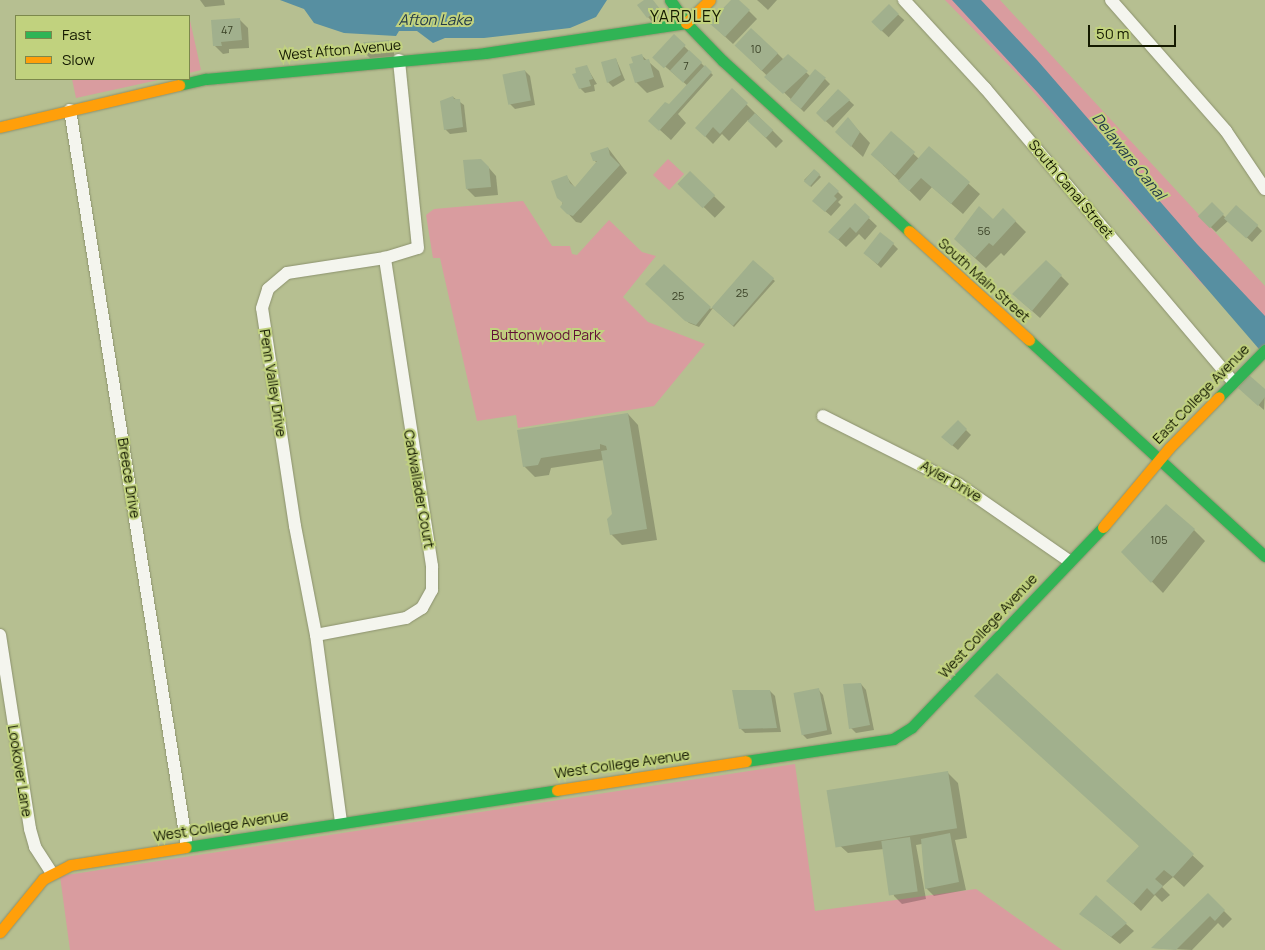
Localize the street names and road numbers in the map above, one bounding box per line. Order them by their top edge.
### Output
street label: West Afton Avenue [278,36,402,64]
street label: South Canal Street [1025,136,1117,242]
street label: South Main Street [935,235,1033,325]
street label: Penn Valley Drive [256,328,290,438]
street label: East College Avenue [1149,341,1253,447]
street label: Cadwallader Court [400,428,438,550]
street label: Breece Drive [114,437,144,519]
street label: Ayler Drive [918,457,984,505]
street label: West College Avenue [935,570,1041,682]
street label: Lookover Lane [4,724,36,818]
street label: West College Avenue [553,746,691,782]
street label: West College Avenue [152,807,290,845]

